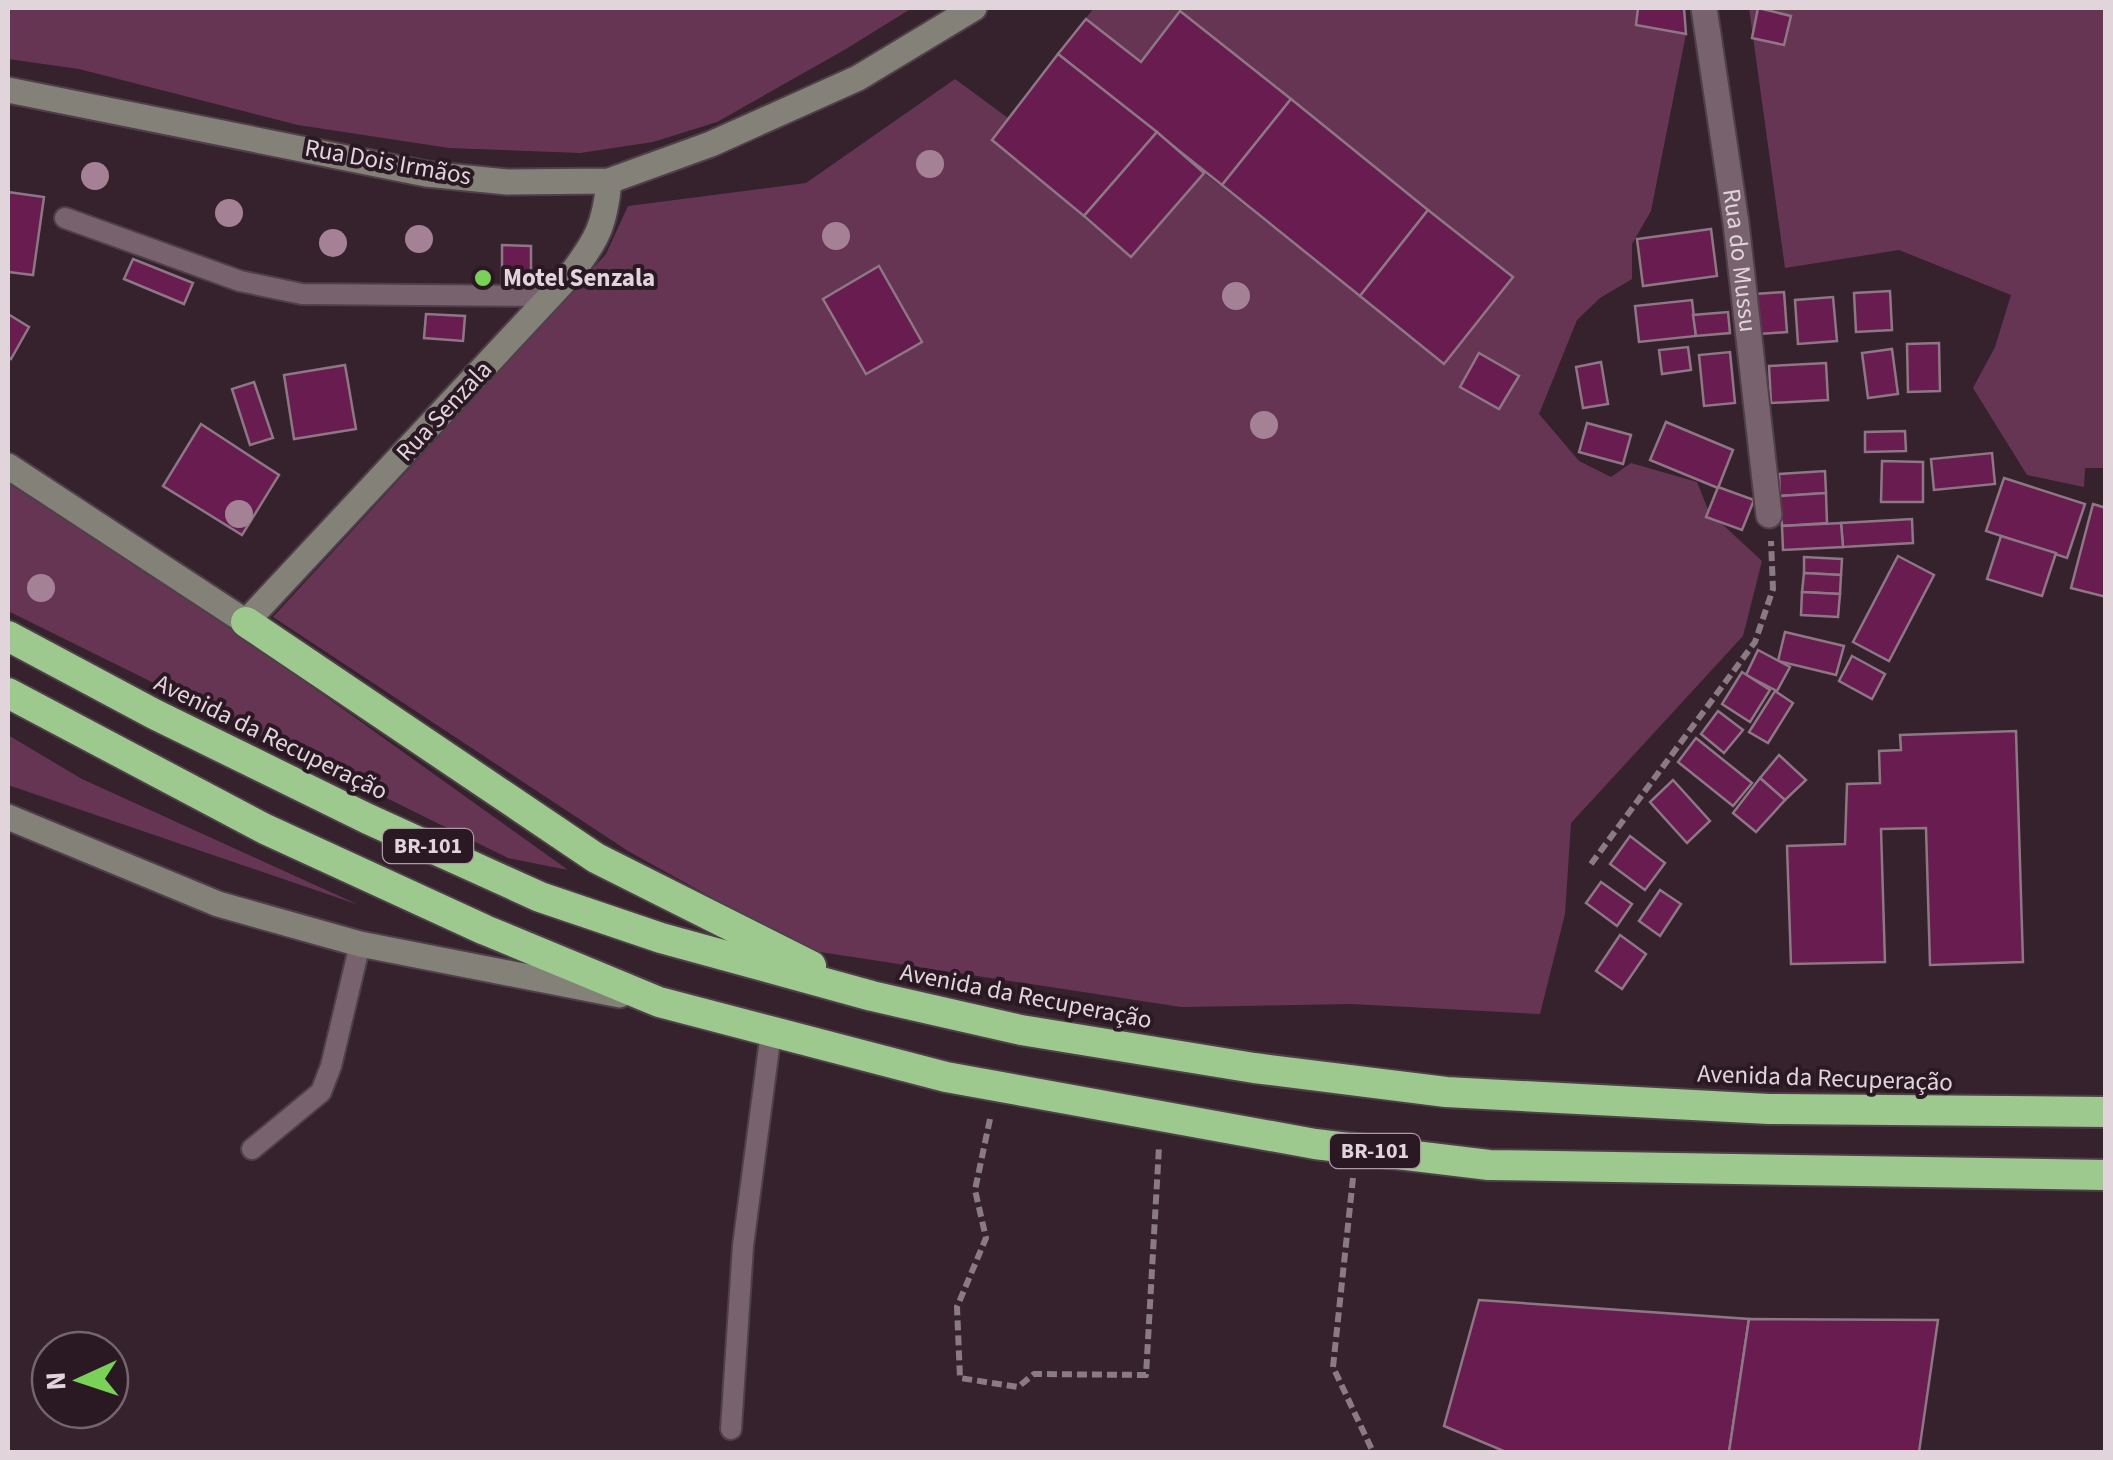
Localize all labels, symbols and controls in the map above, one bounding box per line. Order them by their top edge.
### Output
street label: Rua Dois Irmãos [302,130,474,194]
street label: Rua do Mussu [1713,186,1766,334]
place label: Motel Senzala [503,260,655,296]
marker: Motel Senzala [472,267,494,289]
street label: Rua Senzala [388,352,500,470]
street label: Avenida da Recuperação [148,665,394,809]
road number: BR-101 [383,829,473,863]
street label: Avenida da Recuperação [897,954,1155,1038]
street label: Avenida da Recuperação [1697,1056,1953,1100]
road number: BR-101 [1330,1134,1420,1168]
north arrow [30,1330,130,1430]
text: N [36,1371,76,1392]

